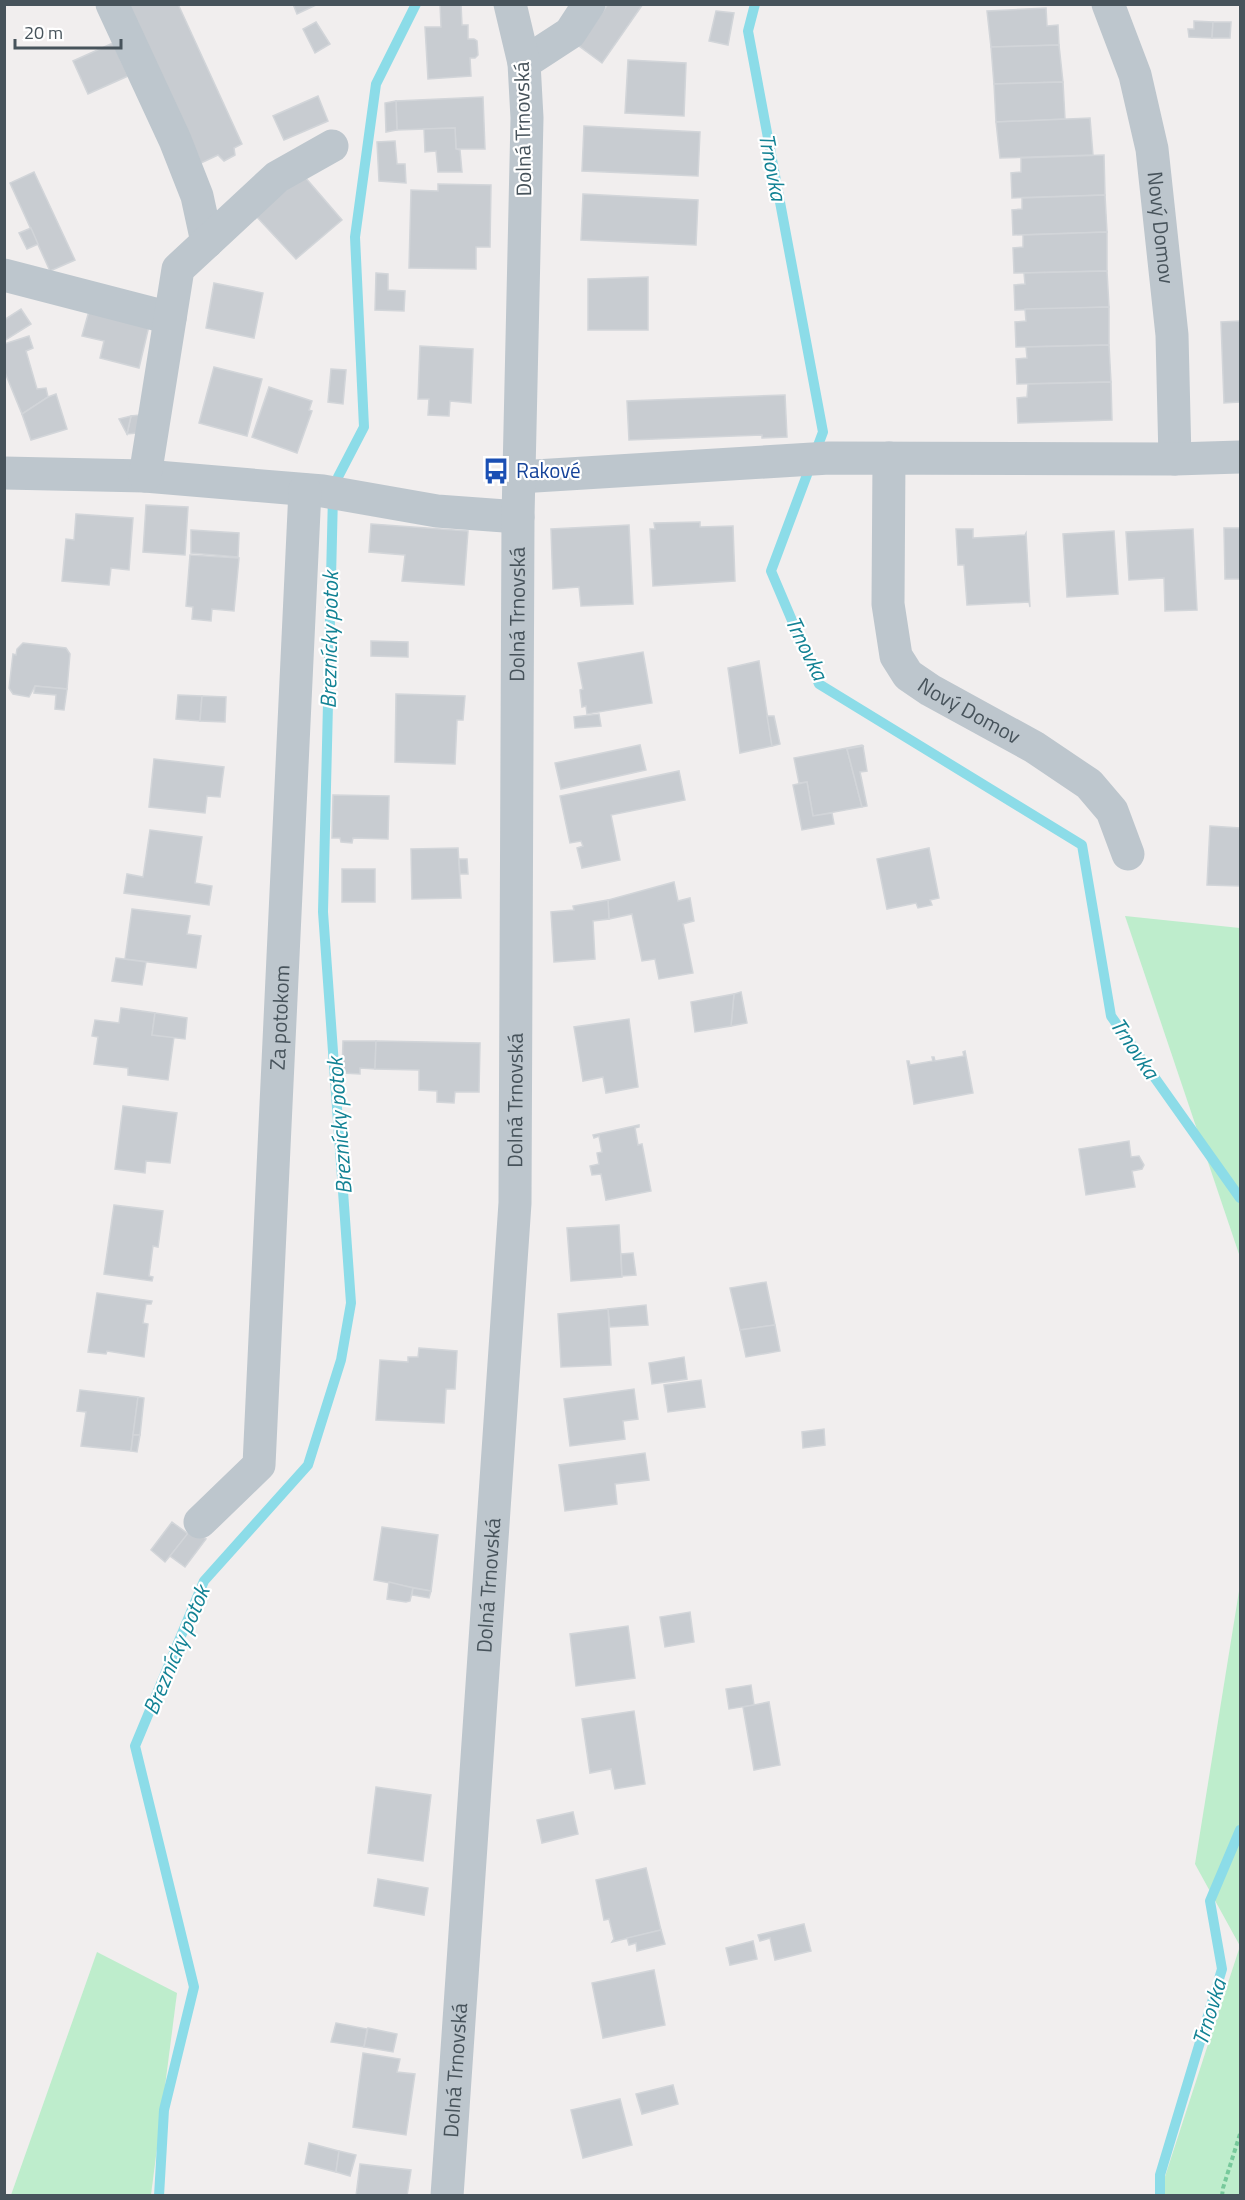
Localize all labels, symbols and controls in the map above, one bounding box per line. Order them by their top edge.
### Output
scale bar [15,12,122,50]
text: 20 m [24,19,63,46]
street label: Dolná Trnovská [505,61,539,197]
water label: Trnovka [750,130,797,205]
street label: Nový Domov [1139,170,1183,285]
place label: Rakové [516,454,581,486]
bus stop icon: Rakové [481,456,511,486]
street label: Dolná Trnovská [500,546,533,682]
water label: Breznícky potok [311,569,347,709]
water label: Trnovka [777,610,838,688]
street label: Nový Domov [911,669,1027,752]
street label: Za potokom [261,964,298,1071]
water label: Trnovka [1102,1010,1169,1087]
street label: Dolná Trnovská [498,1032,531,1168]
water label: Breznícky potok [317,1054,361,1196]
street label: Dolná Trnovská [467,1516,508,1654]
water label: Breznícky potok [134,1578,219,1720]
water label: Trnovka [1183,1973,1236,2049]
street label: Dolná Trnovská [434,2001,475,2139]

